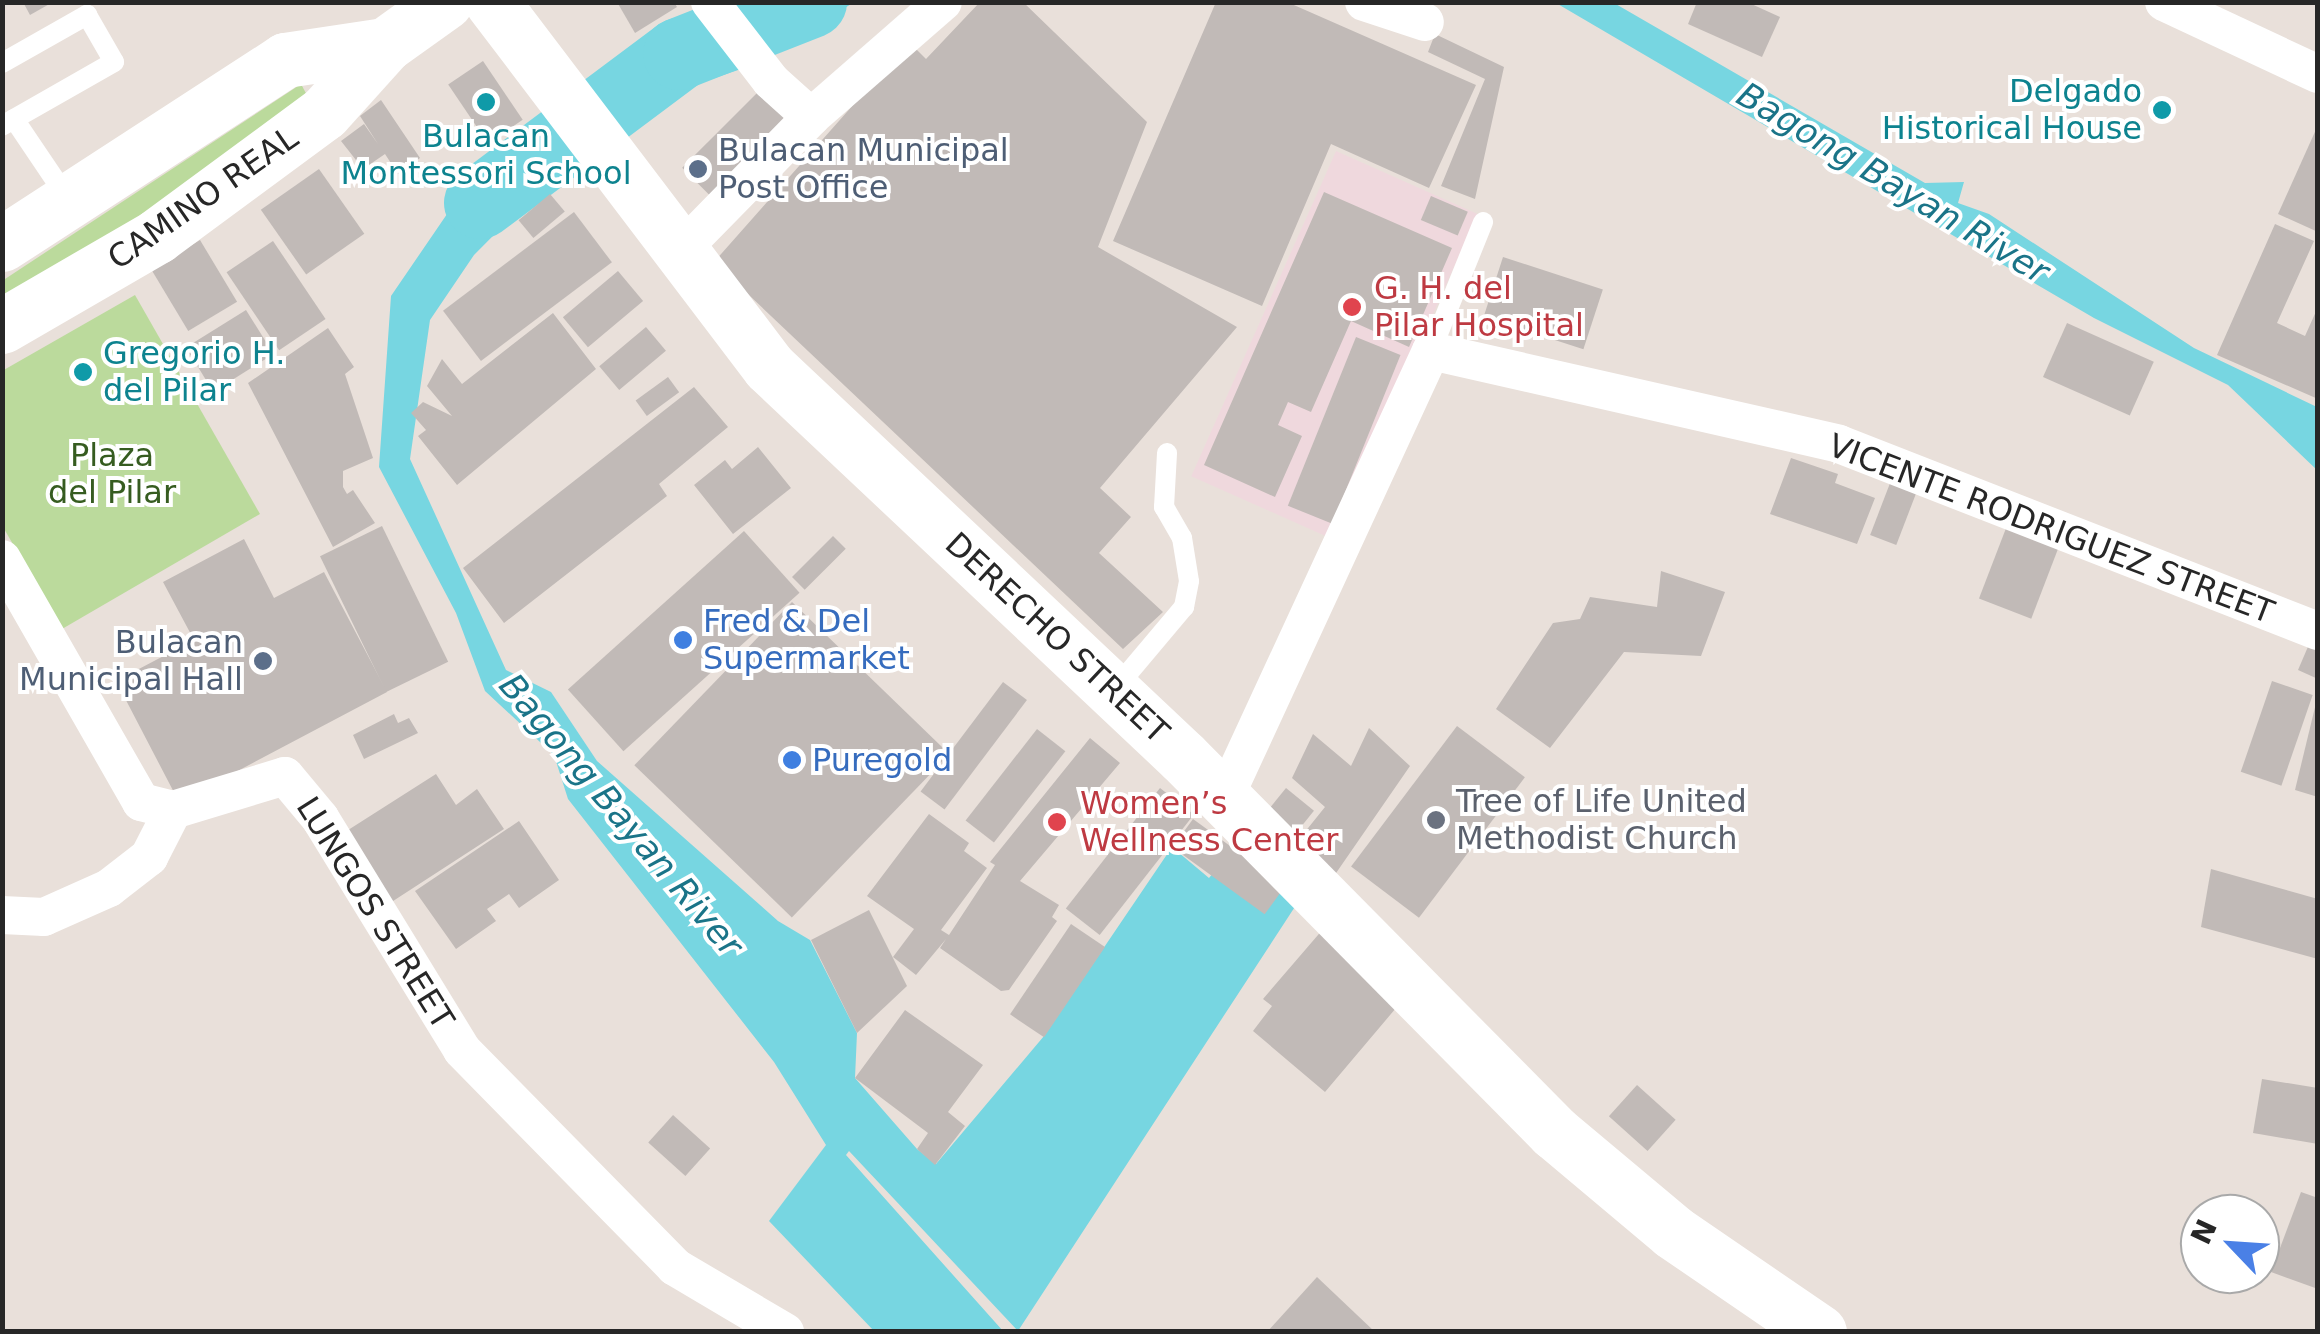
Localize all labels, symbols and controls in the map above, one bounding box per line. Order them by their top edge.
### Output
water label: Bagong Bayan River [1730,73,2056,293]
place label: Delgado Historical House [1882,73,2142,148]
marker: Bulacan Montessori School [475,91,497,113]
marker: Delgado Historical House [2151,99,2173,121]
street label: CAMINO REAL [101,118,305,278]
place label: Bulacan Montessori School [340,118,632,193]
place label: Bulacan Municipal Post Office [718,132,1009,207]
marker: Bulacan Municipal Post Office [687,158,709,180]
place label: G. H. del Pilar Hospital [1374,270,1584,345]
marker: G. H. del Pilar Hospital [1339,294,1365,320]
place label: Gregorio H. del Pilar [103,335,285,410]
marker: Gregorio H. del Pilar [72,361,94,383]
street label: VICENTE RODRIGUEZ STREET [1823,426,2279,632]
park label: Plaza del Pilar [48,437,176,512]
street label: DERECHO STREET [937,525,1177,751]
place label: Fred & Del Supermarket [703,603,910,678]
place label: Bulacan Municipal Hall [19,624,243,699]
marker: Fred & Del Supermarket [672,629,694,651]
marker: Bulacan Municipal Hall [252,650,274,672]
water label: Bagong Bayan River [490,665,752,965]
place label: Puregold [812,741,952,779]
marker: Puregold [781,749,803,771]
place label: Tree of Life United Methodist Church [1456,783,1747,858]
place label: Women’s Wellness Center [1080,785,1338,860]
street label: LUNGOS STREET [288,790,462,1036]
marker: Women’s Wellness Center [1044,809,1070,835]
marker: Tree of Life United Methodist Church [1425,809,1447,831]
north arrow [2180,1194,2280,1294]
text: N [2184,1214,2224,1250]

